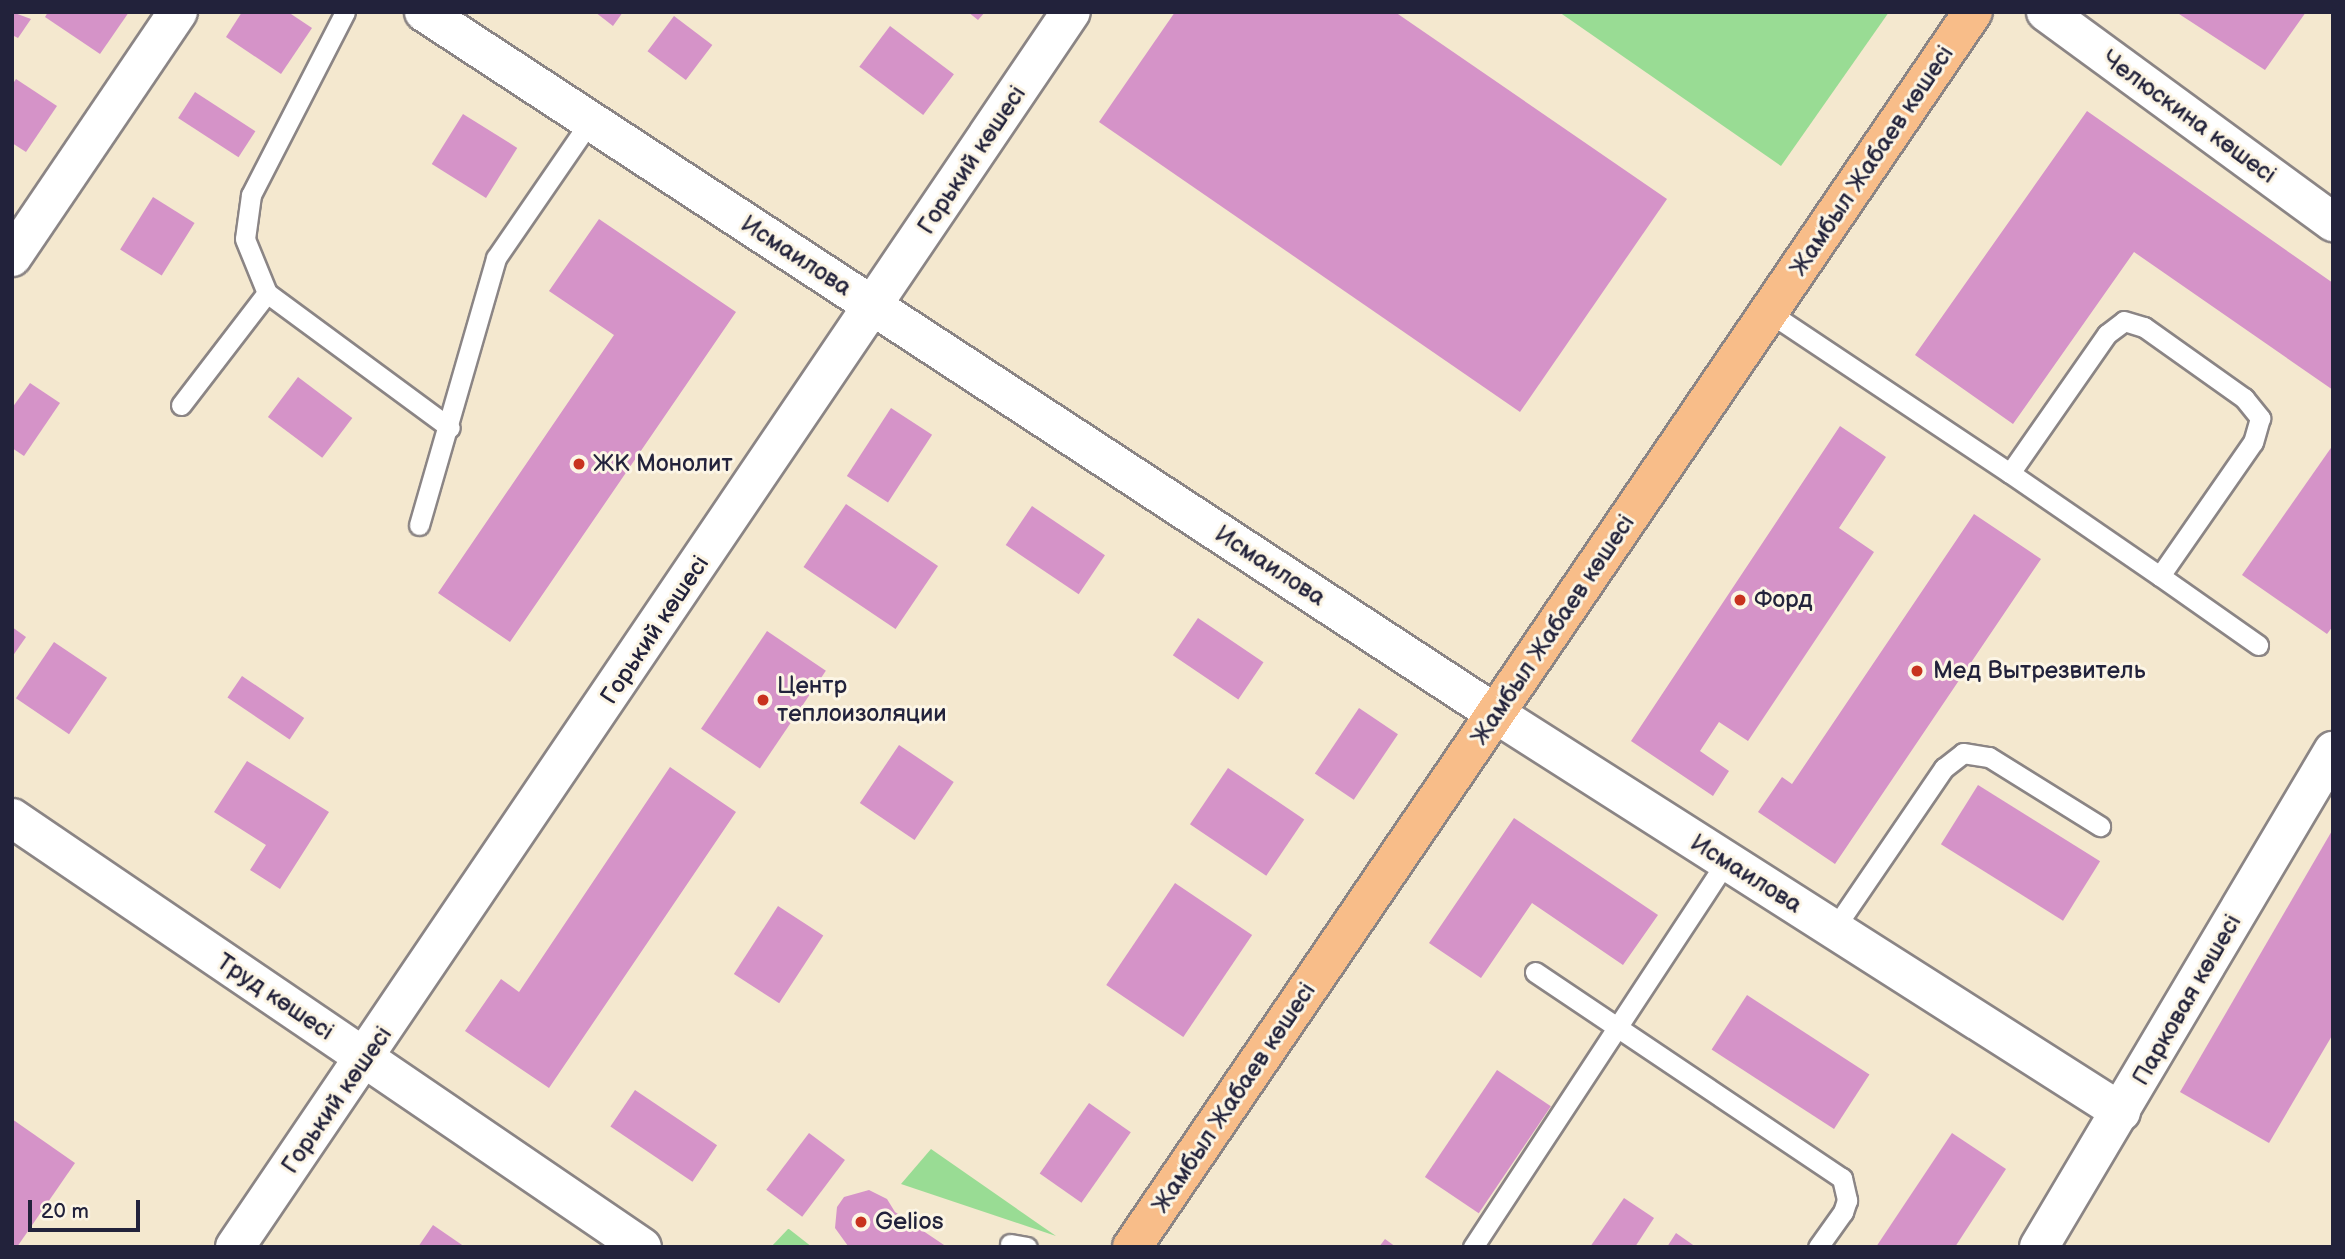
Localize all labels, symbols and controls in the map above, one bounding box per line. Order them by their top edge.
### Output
street label: Жамбыл Жабаев көшесі [1784,40,1960,282]
street label: Челюскина көшесі [2096,44,2282,190]
street label: Горький көшесі [912,80,1032,240]
street label: Исмаилова [735,210,857,302]
place label: ЖК Монолит [593,450,733,478]
marker: ЖК Монолит [571,456,587,472]
street label: Жамбыл Жабаев көшесі [1465,509,1641,751]
street label: Исмаилова [1209,520,1331,612]
street label: Горький көшесі [595,550,715,710]
place label: Форд [1754,586,1813,614]
marker: Форд [1732,592,1748,608]
place label: Мед Вытрезвитель [1933,657,2146,685]
marker: Мед Вытрезвитель [1907,661,1927,681]
place label: Центр теплоизоляции [777,672,947,728]
marker: Центр теплоизоляции [755,692,771,708]
street label: Исмаилова [1685,828,1807,920]
street label: Парковая көшесі [2126,910,2248,1090]
street label: Труд көшесі [211,947,339,1047]
street label: Жамбыл Жабаев көшесі [1146,977,1322,1219]
street label: Горький көшесі [276,1021,398,1179]
scale bar [32,1186,144,1230]
text: 20 m [41,1199,89,1224]
place label: Gelios [875,1208,944,1236]
marker: Gelios [853,1214,869,1230]

